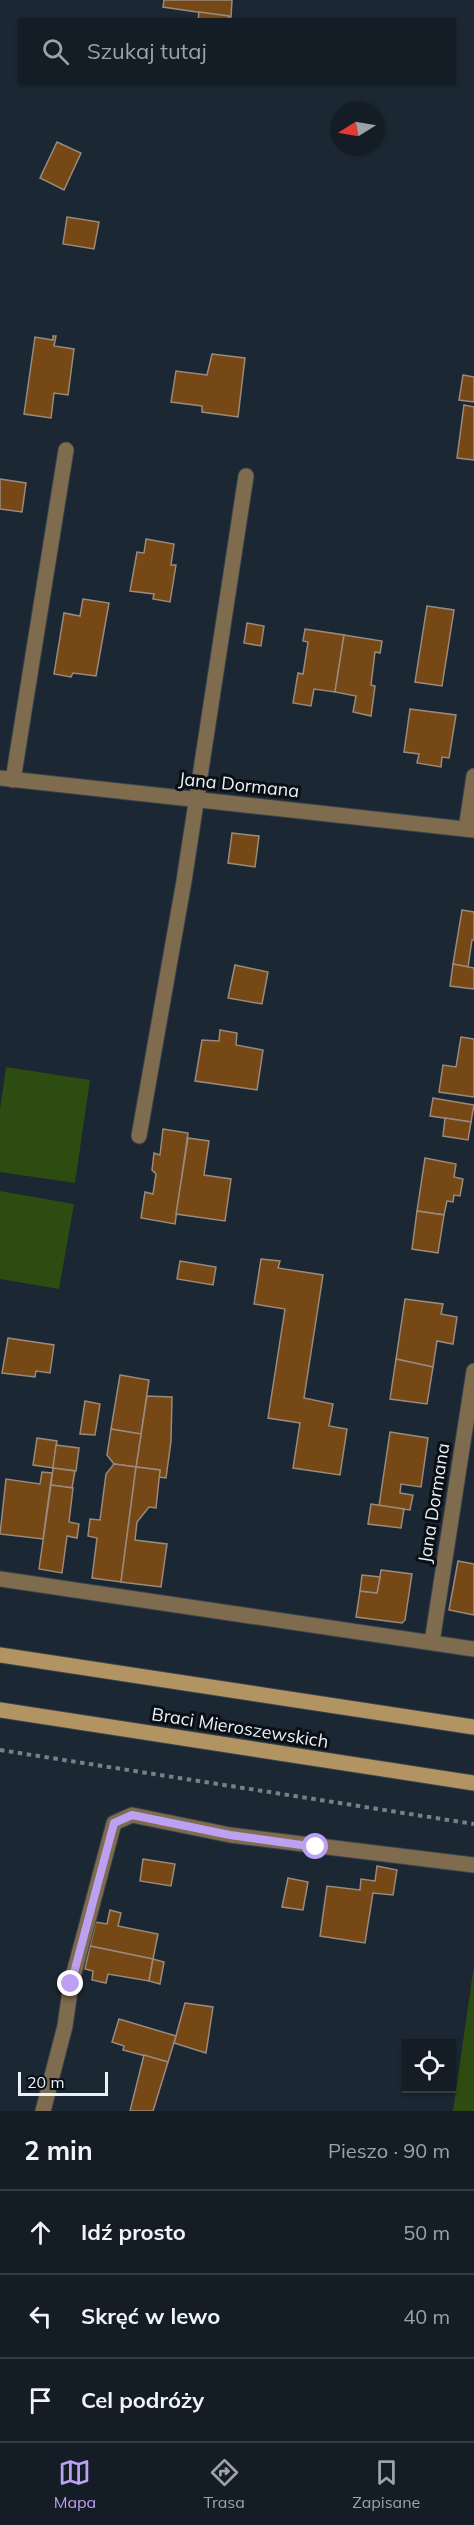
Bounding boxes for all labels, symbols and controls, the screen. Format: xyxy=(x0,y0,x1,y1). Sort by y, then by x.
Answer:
search box xyxy=(18,18,456,84)
icon: search xyxy=(39,35,72,68)
text: Szukaj tutaj xyxy=(87,37,207,65)
north arrow xyxy=(330,102,384,156)
street label: Jana Dormana xyxy=(178,767,300,802)
street label: Jana Dormana xyxy=(413,1441,454,1564)
street label: Braci Mieroszewskich xyxy=(150,1702,330,1753)
route start xyxy=(302,1833,328,1859)
route end xyxy=(57,1970,83,1996)
map controls xyxy=(402,2039,456,2093)
button: locate xyxy=(402,2039,456,2093)
scale bar xyxy=(18,2069,108,2096)
text: 20 m xyxy=(27,2072,64,2092)
text: 2 min xyxy=(24,2134,93,2167)
text: Pieszo · 90 m xyxy=(328,2138,450,2163)
icon: ahead xyxy=(24,2216,57,2249)
text: Idź prosto xyxy=(81,2218,186,2246)
text: 50 m xyxy=(403,2220,450,2245)
icon: left xyxy=(24,2300,57,2333)
text: Skręć w lewo xyxy=(81,2302,220,2330)
text: 40 m xyxy=(403,2304,450,2329)
icon: arrive xyxy=(24,2384,57,2417)
text: Cel podróży xyxy=(81,2386,204,2414)
tab: Mapa xyxy=(54,2456,96,2512)
tab: Trasa xyxy=(204,2456,245,2512)
tab: Zapisane xyxy=(352,2456,420,2512)

